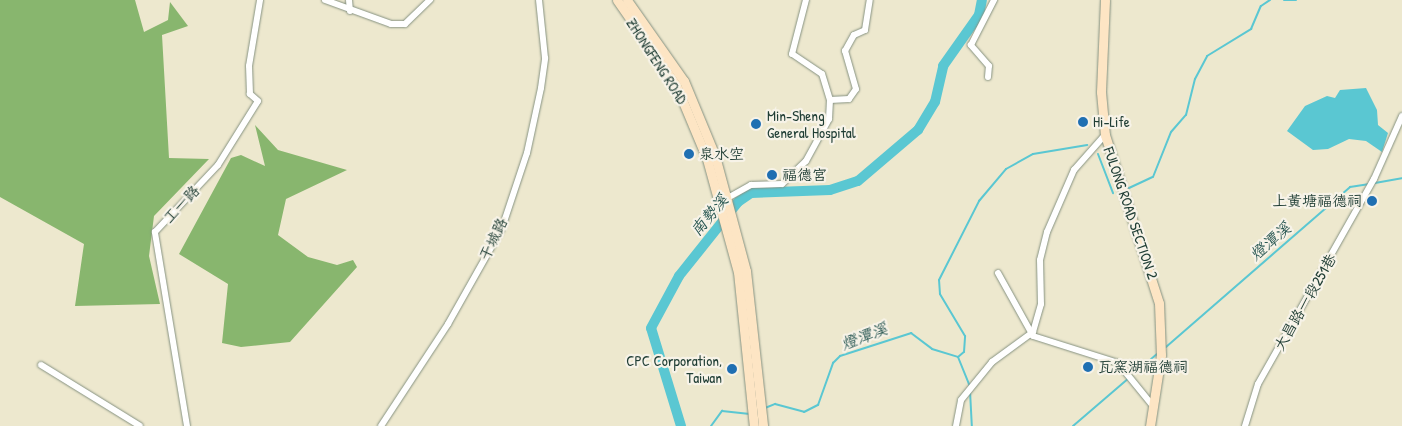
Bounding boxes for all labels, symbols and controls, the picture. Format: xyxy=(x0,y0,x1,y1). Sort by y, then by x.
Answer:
street label: ZHONGFENG ROAD xyxy=(623,15,691,107)
place label: Min-Sheng General Hospital xyxy=(767,106,856,141)
place label: Hi-Life xyxy=(1093,113,1130,131)
marker: Hi-Life xyxy=(1077,116,1089,128)
marker: Min-Sheng General Hospital xyxy=(749,117,763,131)
place label: 泉水空 xyxy=(699,145,744,163)
street label: FULONG ROAD SECTION 2 xyxy=(1100,145,1162,281)
marker: 泉水空 xyxy=(683,148,695,160)
place label: 福德宮 xyxy=(782,166,827,184)
marker: 福德宮 xyxy=(766,169,778,181)
street label: 工一路 xyxy=(159,181,203,227)
water label: 南勢溪 xyxy=(686,190,732,240)
place label: 上黃塘福德祠 xyxy=(1272,192,1362,210)
marker: 上黃塘福德祠 xyxy=(1366,195,1378,207)
street label: 干城路 xyxy=(475,215,511,263)
water label: 燈潭溪 xyxy=(1246,218,1294,264)
street label: 大昌路一段251巷 xyxy=(1270,250,1340,354)
water label: 燈潭溪 xyxy=(838,318,890,354)
place label: CPC Corporation, Taiwan xyxy=(626,351,722,386)
place label: 瓦窯湖福德祠 xyxy=(1098,358,1188,376)
marker: 瓦窯湖福德祠 xyxy=(1082,361,1094,373)
marker: CPC Corporation, Taiwan xyxy=(726,363,738,375)

